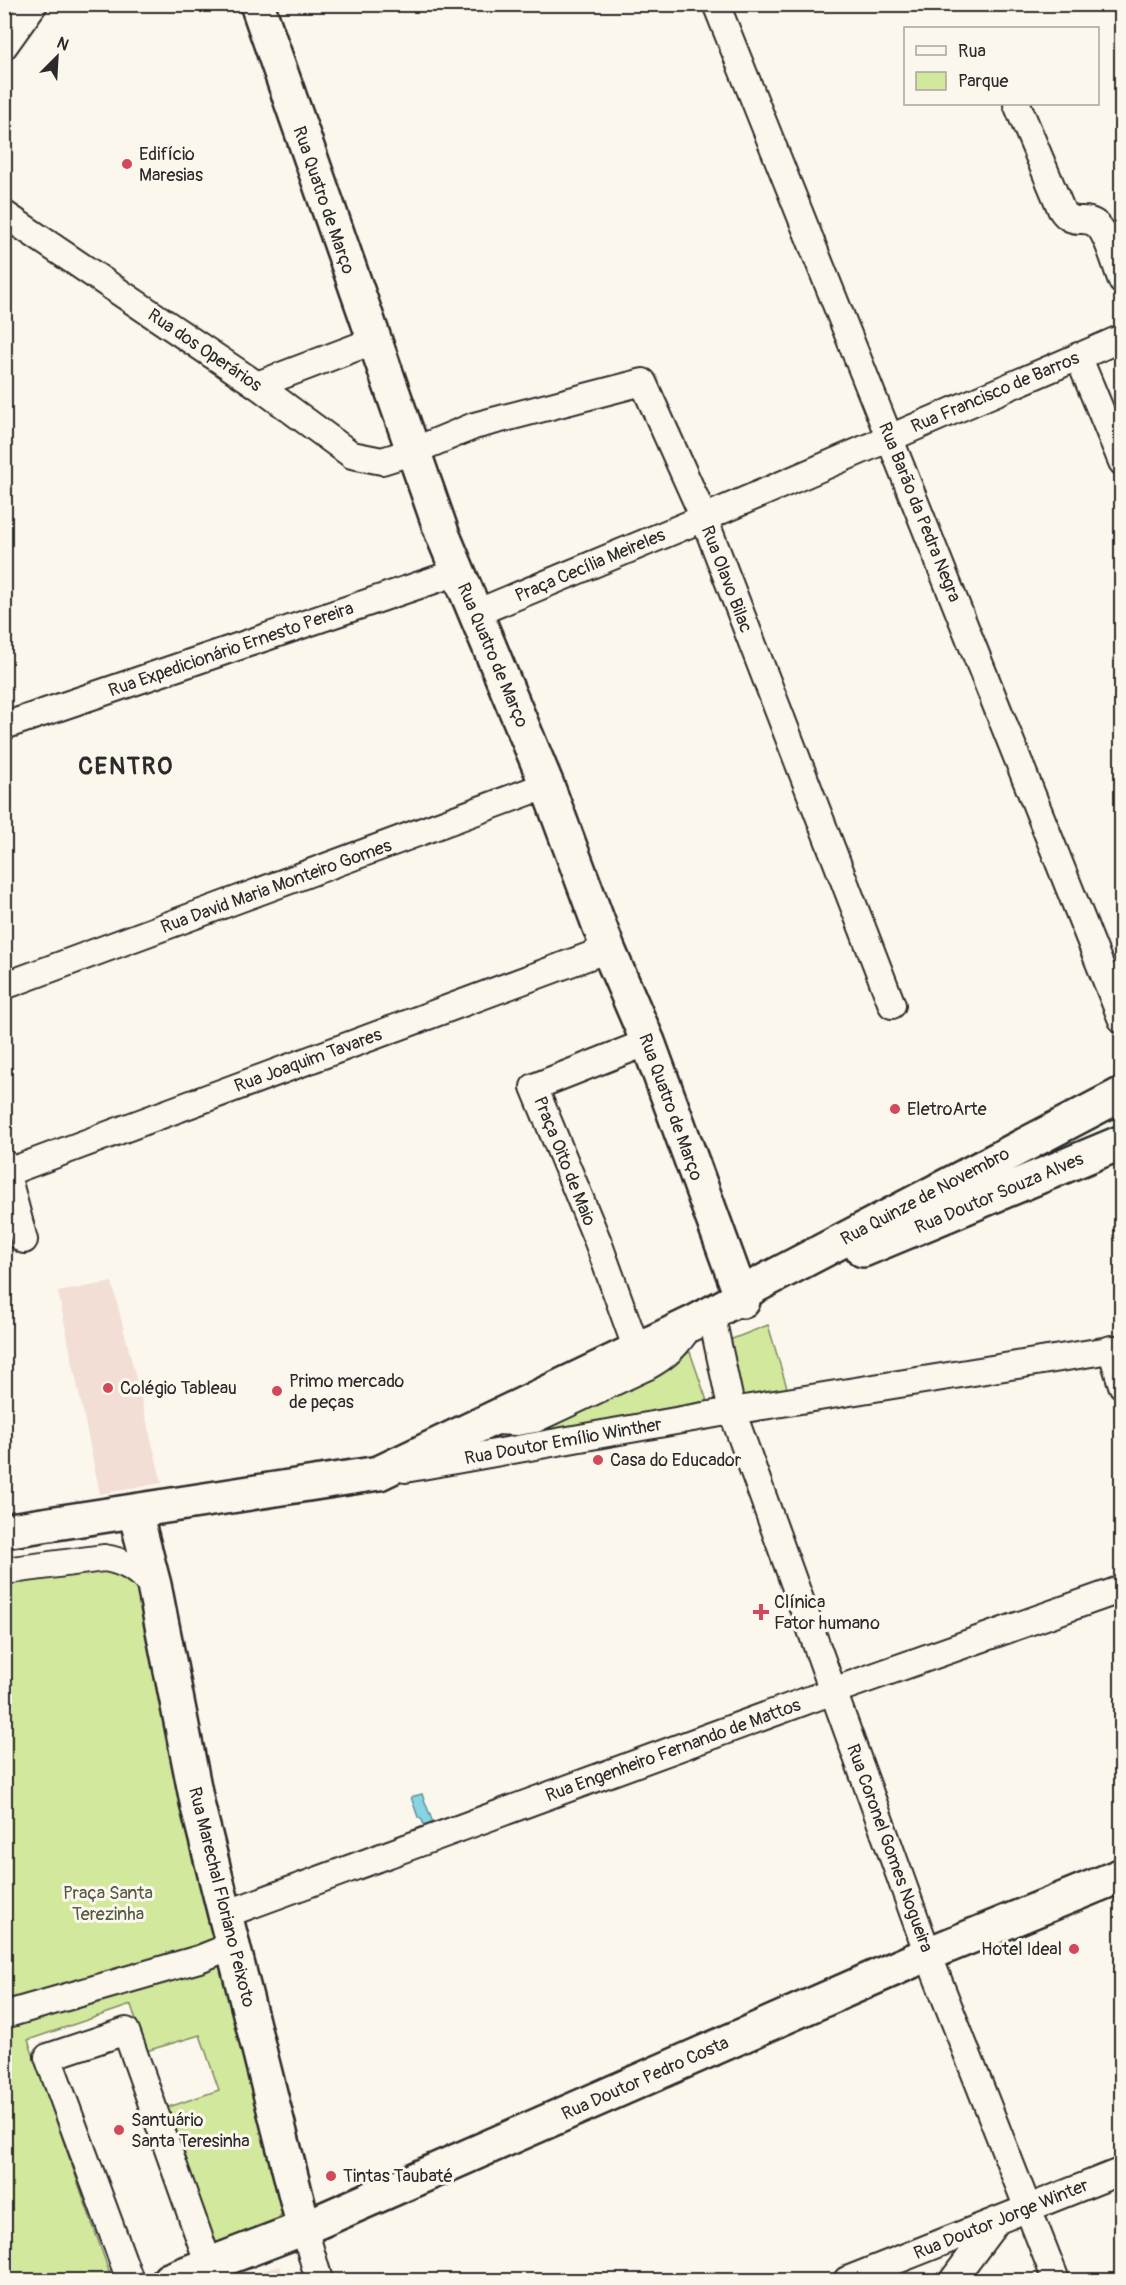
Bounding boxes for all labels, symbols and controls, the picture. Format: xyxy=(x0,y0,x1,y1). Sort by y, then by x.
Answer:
north arrow xyxy=(27,27,87,87)
legend xyxy=(904,27,1099,105)
text: N xyxy=(54,33,72,56)
text: Rua xyxy=(958,40,986,63)
text: Parque xyxy=(958,70,1008,93)
street label: Rua Quatro de Março xyxy=(287,123,360,278)
place label: Edifício Maresias xyxy=(139,143,203,187)
marker: Edifício Maresias xyxy=(120,157,134,171)
street label: Rua dos Operários xyxy=(143,304,266,397)
street label: Rua Francisco de Barros xyxy=(908,347,1083,438)
street label: Rua Barão da Pedra Negra xyxy=(873,419,966,605)
street label: Rua Olavo Bilac xyxy=(696,522,757,636)
street label: Praça Cecília Meireles xyxy=(512,523,669,608)
street label: Rua Quatro de Março xyxy=(452,579,534,731)
street label: Rua Expedicionário Ernesto Pereira xyxy=(106,597,357,702)
district label: CENTRO xyxy=(78,752,174,781)
street label: Rua David Maria Monteiro Gomes xyxy=(158,834,395,939)
street label: Rua Joaquim Tavares xyxy=(231,1023,385,1098)
street label: Rua Quatro de Março xyxy=(633,1030,708,1184)
street label: Praça Oito de Maio xyxy=(528,1093,601,1230)
place label: EletroArte xyxy=(907,1098,987,1121)
marker: EletroArte xyxy=(888,1102,902,1116)
street label: Rua Quinze de Novembro xyxy=(837,1142,1014,1251)
street label: Rua Doutor Souza Alves xyxy=(911,1148,1087,1239)
place label: Primo mercado de peças xyxy=(289,1370,405,1414)
place label: Colégio Tableau xyxy=(120,1377,237,1400)
marker: Colégio Tableau xyxy=(101,1381,115,1395)
marker: Primo mercado de peças xyxy=(270,1384,284,1398)
street label: Rua Doutor Emílio Winther xyxy=(463,1413,664,1470)
place label: Casa do Educador xyxy=(610,1449,742,1472)
marker: Casa do Educador xyxy=(591,1453,605,1467)
place label: Clínica Fator humano xyxy=(774,1591,880,1635)
marker: Clínica Fator humano xyxy=(752,1603,770,1621)
street label: Rua Engenheiro Fernando de Mattos xyxy=(542,1694,804,1807)
street label: Rua Coronel Gomes Nogueira xyxy=(841,1741,938,1955)
street label: Rua Marechal Floriano Peixoto xyxy=(183,1785,260,2010)
park label: Praça Santa Terezinha xyxy=(63,1882,153,1926)
place label: Hotel Ideal xyxy=(981,1938,1062,1961)
marker: Hotel Ideal xyxy=(1067,1942,1081,1956)
street label: Rua Doutor Pedro Costa xyxy=(558,2031,732,2126)
place label: Santuário Santa Teresinha xyxy=(131,2109,250,2153)
marker: Santuário Santa Teresinha xyxy=(112,2123,126,2137)
place label: Tintas Taubaté xyxy=(343,2165,453,2188)
marker: Tintas Taubaté xyxy=(324,2169,338,2183)
street label: Rua Doutor Jorge Winter xyxy=(910,2174,1092,2265)

